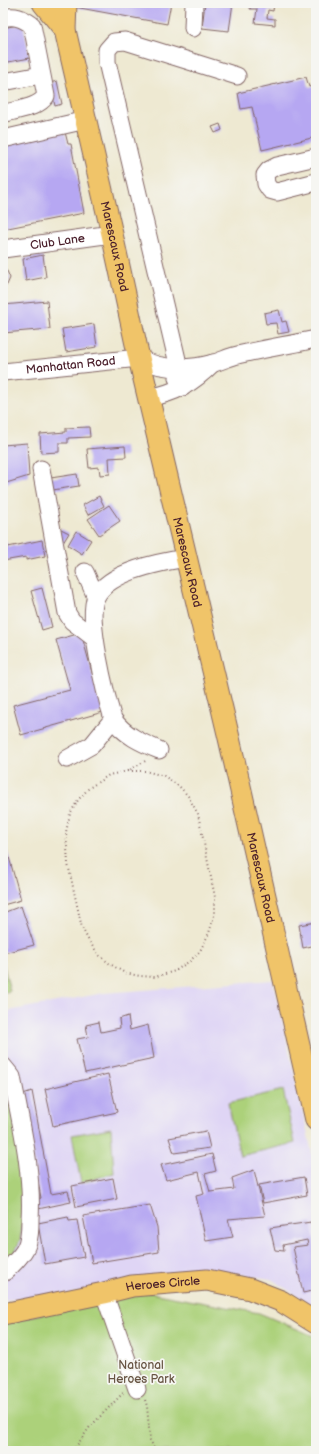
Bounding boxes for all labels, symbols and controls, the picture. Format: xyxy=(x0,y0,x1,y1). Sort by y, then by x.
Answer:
street label: Marescaux Road xyxy=(97,200,132,293)
street label: Club Lane xyxy=(29,230,86,253)
street label: Manhattan Road xyxy=(25,353,116,377)
street label: Marescaux Road xyxy=(169,516,205,609)
street label: Marescaux Road xyxy=(243,831,278,924)
street label: Heroes Circle xyxy=(124,1273,201,1295)
park label: National Heroes Park xyxy=(107,1358,175,1387)

